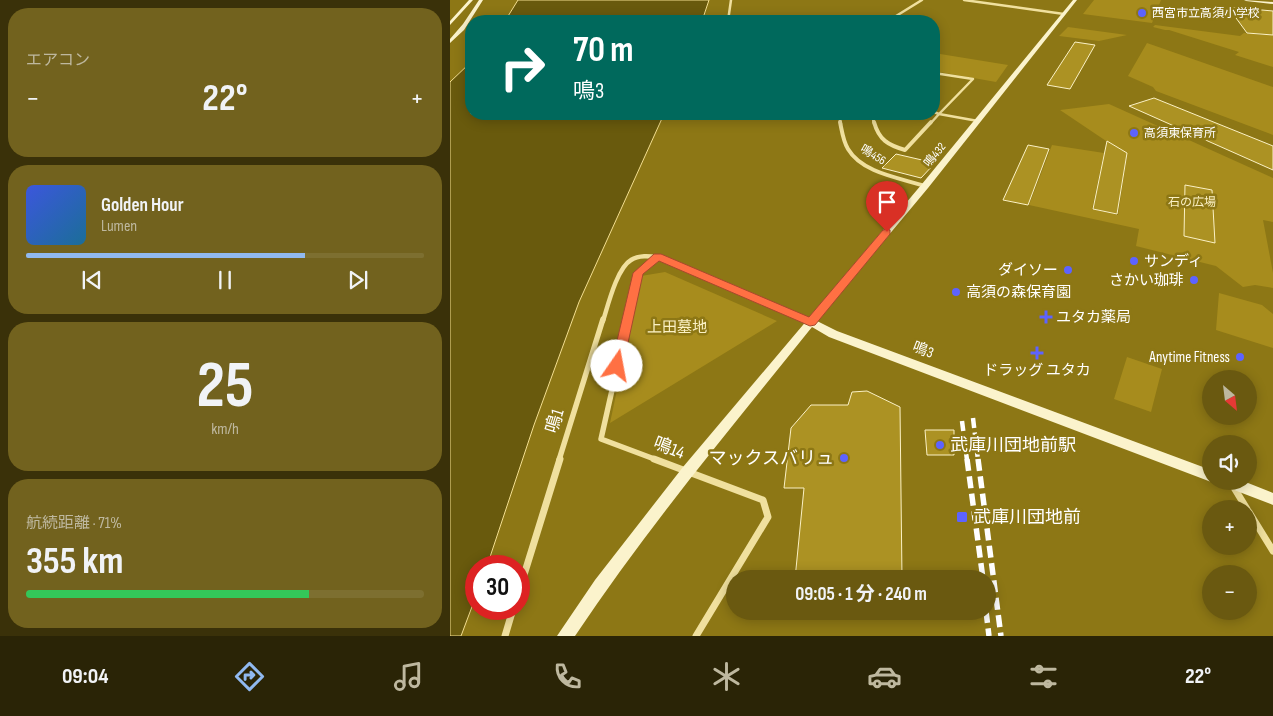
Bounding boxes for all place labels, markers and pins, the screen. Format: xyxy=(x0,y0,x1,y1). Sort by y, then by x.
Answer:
place label: 西宮市立高須小学校 xyxy=(1152,6,1260,21)
marker: 西宮市立高須小学校 xyxy=(1136,7,1148,19)
place label: 高須東保育所 xyxy=(1144,126,1216,141)
marker: 高須東保育所 xyxy=(1128,127,1140,139)
pin xyxy=(866,181,908,232)
place label: サンディ xyxy=(1144,252,1203,271)
marker: サンディ xyxy=(1128,255,1140,267)
place label: ダイソー xyxy=(998,261,1058,280)
marker: ダイソー xyxy=(1062,264,1074,276)
place label: さかい珈琲 xyxy=(1109,271,1184,290)
marker: さかい珈琲 xyxy=(1188,274,1200,286)
place label: 高須の森保育園 xyxy=(966,283,1071,302)
marker: 高須の森保育園 xyxy=(950,286,962,298)
place label: ユタカ薬局 xyxy=(1056,308,1131,327)
marker: ユタカ薬局 xyxy=(1040,311,1052,323)
marker: ドラッグ ユタカ xyxy=(1031,347,1043,359)
place label: Anytime Fitness xyxy=(1148,348,1230,367)
marker: Anytime Fitness xyxy=(1234,351,1246,363)
place label: ドラッグ ユタカ xyxy=(983,361,1091,380)
place label: 武庫川団地前駅 xyxy=(950,435,1076,456)
marker: 武庫川団地前駅 xyxy=(934,439,946,451)
place label: マックスバリュ xyxy=(709,448,834,469)
marker: マックスバリュ xyxy=(838,452,850,464)
place label: 武庫川団地前 xyxy=(973,507,1081,528)
marker: 武庫川団地前 xyxy=(955,510,969,524)

